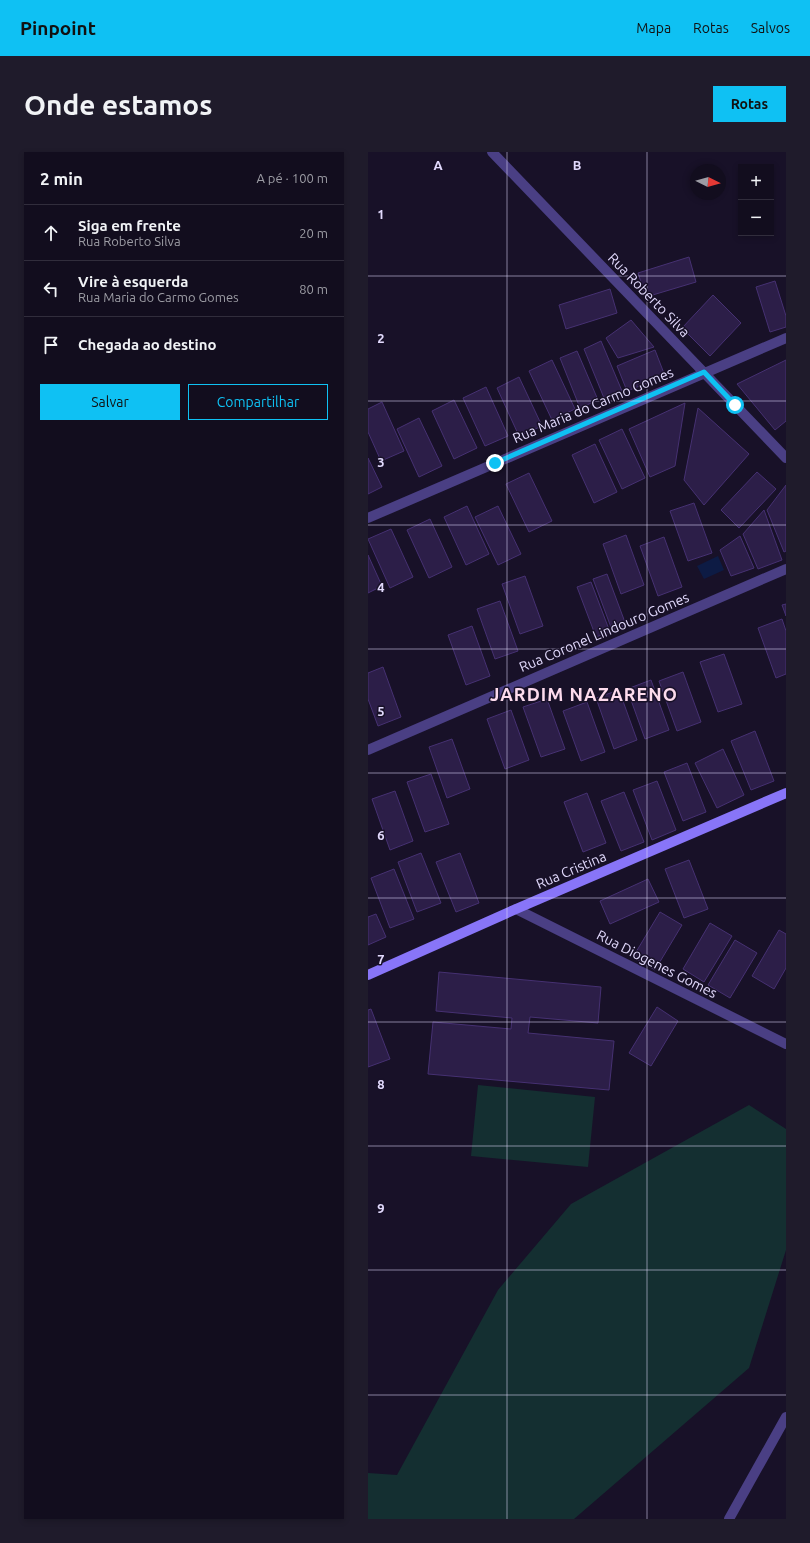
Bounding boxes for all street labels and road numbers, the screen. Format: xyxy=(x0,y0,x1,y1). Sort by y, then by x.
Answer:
street label: Rua Roberto Silva xyxy=(605,250,693,340)
street label: Rua Maria do Carmo Gomes xyxy=(510,364,676,446)
street label: Rua Coronel Lindouro Gomes xyxy=(517,589,691,675)
street label: Rua Cristina xyxy=(534,848,608,892)
street label: Rua Diogenes Gomes xyxy=(594,927,720,1001)

